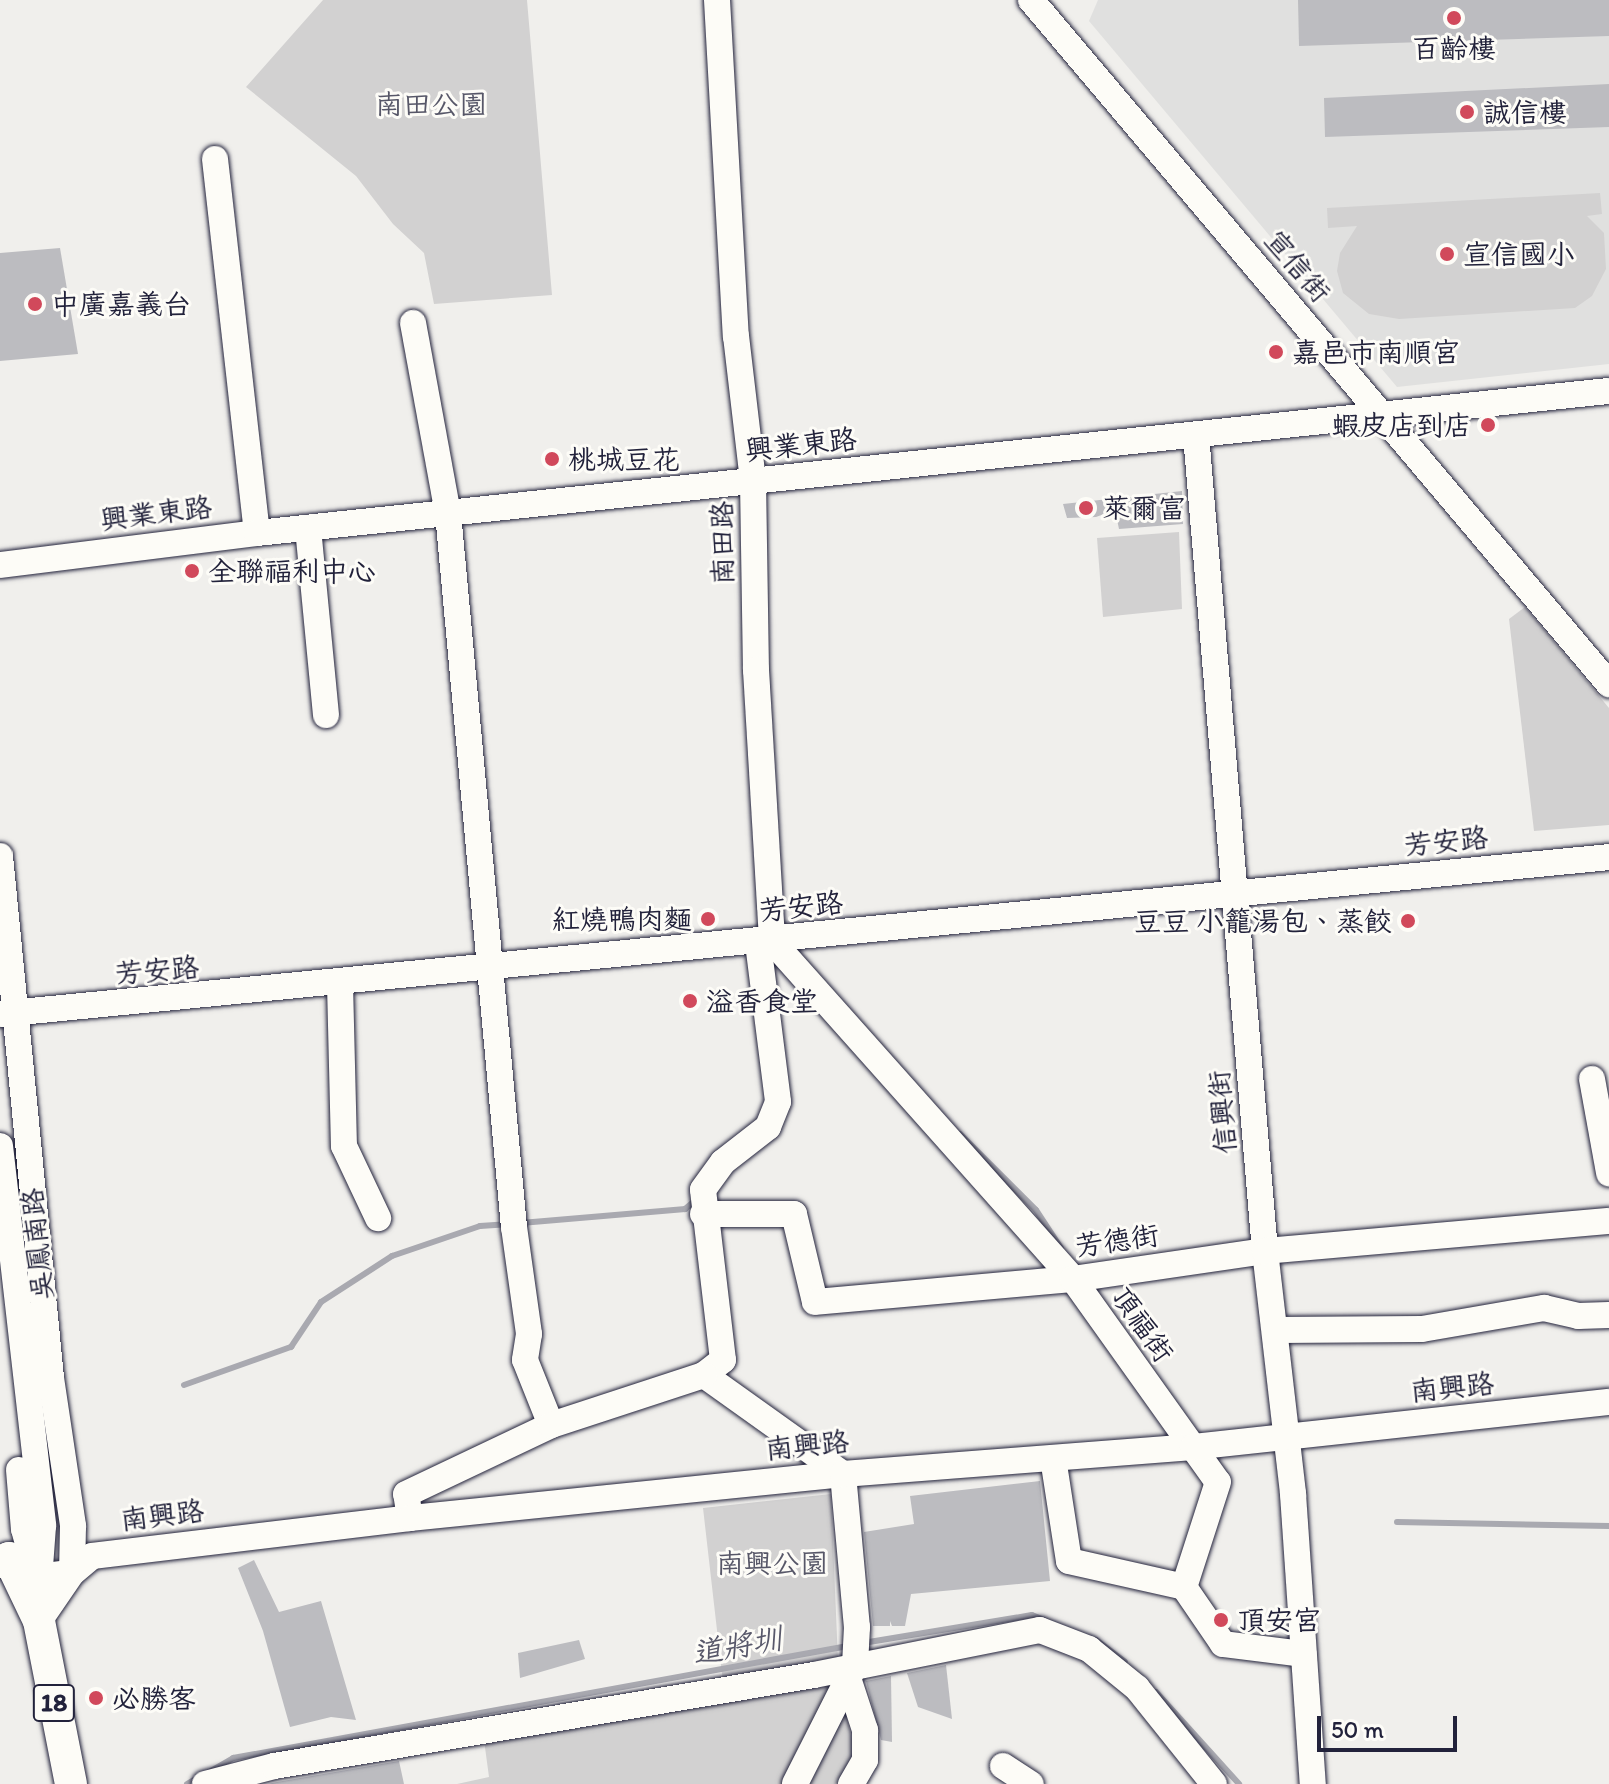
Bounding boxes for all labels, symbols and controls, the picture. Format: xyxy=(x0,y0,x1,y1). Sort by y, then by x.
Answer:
marker: 百齡樓 xyxy=(1445,9,1463,27)
place label: 百齡樓 xyxy=(1412,31,1496,65)
park label: 南田公園 xyxy=(375,87,487,121)
place label: 誠信樓 xyxy=(1483,95,1567,129)
marker: 誠信樓 xyxy=(1458,103,1476,121)
street label: 宣信街 xyxy=(1258,223,1338,309)
place label: 宣信國小 xyxy=(1463,237,1575,271)
marker: 宣信國小 xyxy=(1438,245,1456,263)
place label: 中廣嘉義台 xyxy=(51,287,191,321)
marker: 中廣嘉義台 xyxy=(26,295,44,313)
place label: 嘉邑市南順宮 xyxy=(1292,335,1460,369)
marker: 嘉邑市南順宮 xyxy=(1267,343,1285,361)
place label: 蝦皮店到店 xyxy=(1332,408,1472,442)
marker: 蝦皮店到店 xyxy=(1479,416,1497,434)
street label: 興業東路 xyxy=(744,421,858,467)
place label: 桃城豆花 xyxy=(568,442,680,476)
marker: 桃城豆花 xyxy=(543,450,561,468)
street label: 興業東路 xyxy=(98,490,214,536)
place label: 萊爾富 xyxy=(1102,491,1186,525)
marker: 萊爾富 xyxy=(1077,499,1095,517)
street label: 南田路 xyxy=(704,501,740,585)
place label: 全聯福利中心 xyxy=(208,554,376,588)
marker: 全聯福利中心 xyxy=(183,562,201,580)
street label: 芳安路 xyxy=(1402,820,1490,862)
street label: 芳安路 xyxy=(757,885,845,927)
place label: 紅燒鴨肉麵 xyxy=(552,902,692,936)
place label: 豆豆 小籠湯包、蒸餃 xyxy=(1134,904,1392,938)
marker: 紅燒鴨肉麵 xyxy=(699,910,717,928)
marker: 豆豆 小籠湯包、蒸餃 xyxy=(1399,912,1417,930)
street label: 芳安路 xyxy=(114,950,200,990)
place label: 溢香食堂 xyxy=(706,984,818,1018)
marker: 溢香食堂 xyxy=(681,992,699,1010)
street label: 信興街 xyxy=(1202,1069,1242,1155)
street label: 吳鳳南路 xyxy=(14,1187,60,1301)
street label: 芳德街 xyxy=(1073,1218,1161,1262)
street label: 頂福街 xyxy=(1105,1280,1181,1368)
street label: 南興路 xyxy=(1408,1366,1496,1408)
street label: 南興路 xyxy=(763,1424,851,1466)
street label: 南興路 xyxy=(118,1493,206,1537)
park label: 南興公園 xyxy=(716,1546,828,1580)
place label: 頂安宮 xyxy=(1237,1603,1321,1637)
marker: 頂安宮 xyxy=(1212,1611,1230,1629)
water label: 道將圳 xyxy=(690,1620,784,1672)
road number: 18 xyxy=(32,1681,76,1725)
place label: 必勝客 xyxy=(112,1681,196,1715)
marker: 必勝客 xyxy=(87,1689,105,1707)
scale bar xyxy=(1321,1700,1461,1750)
text: 50 m xyxy=(1331,1715,1384,1744)

